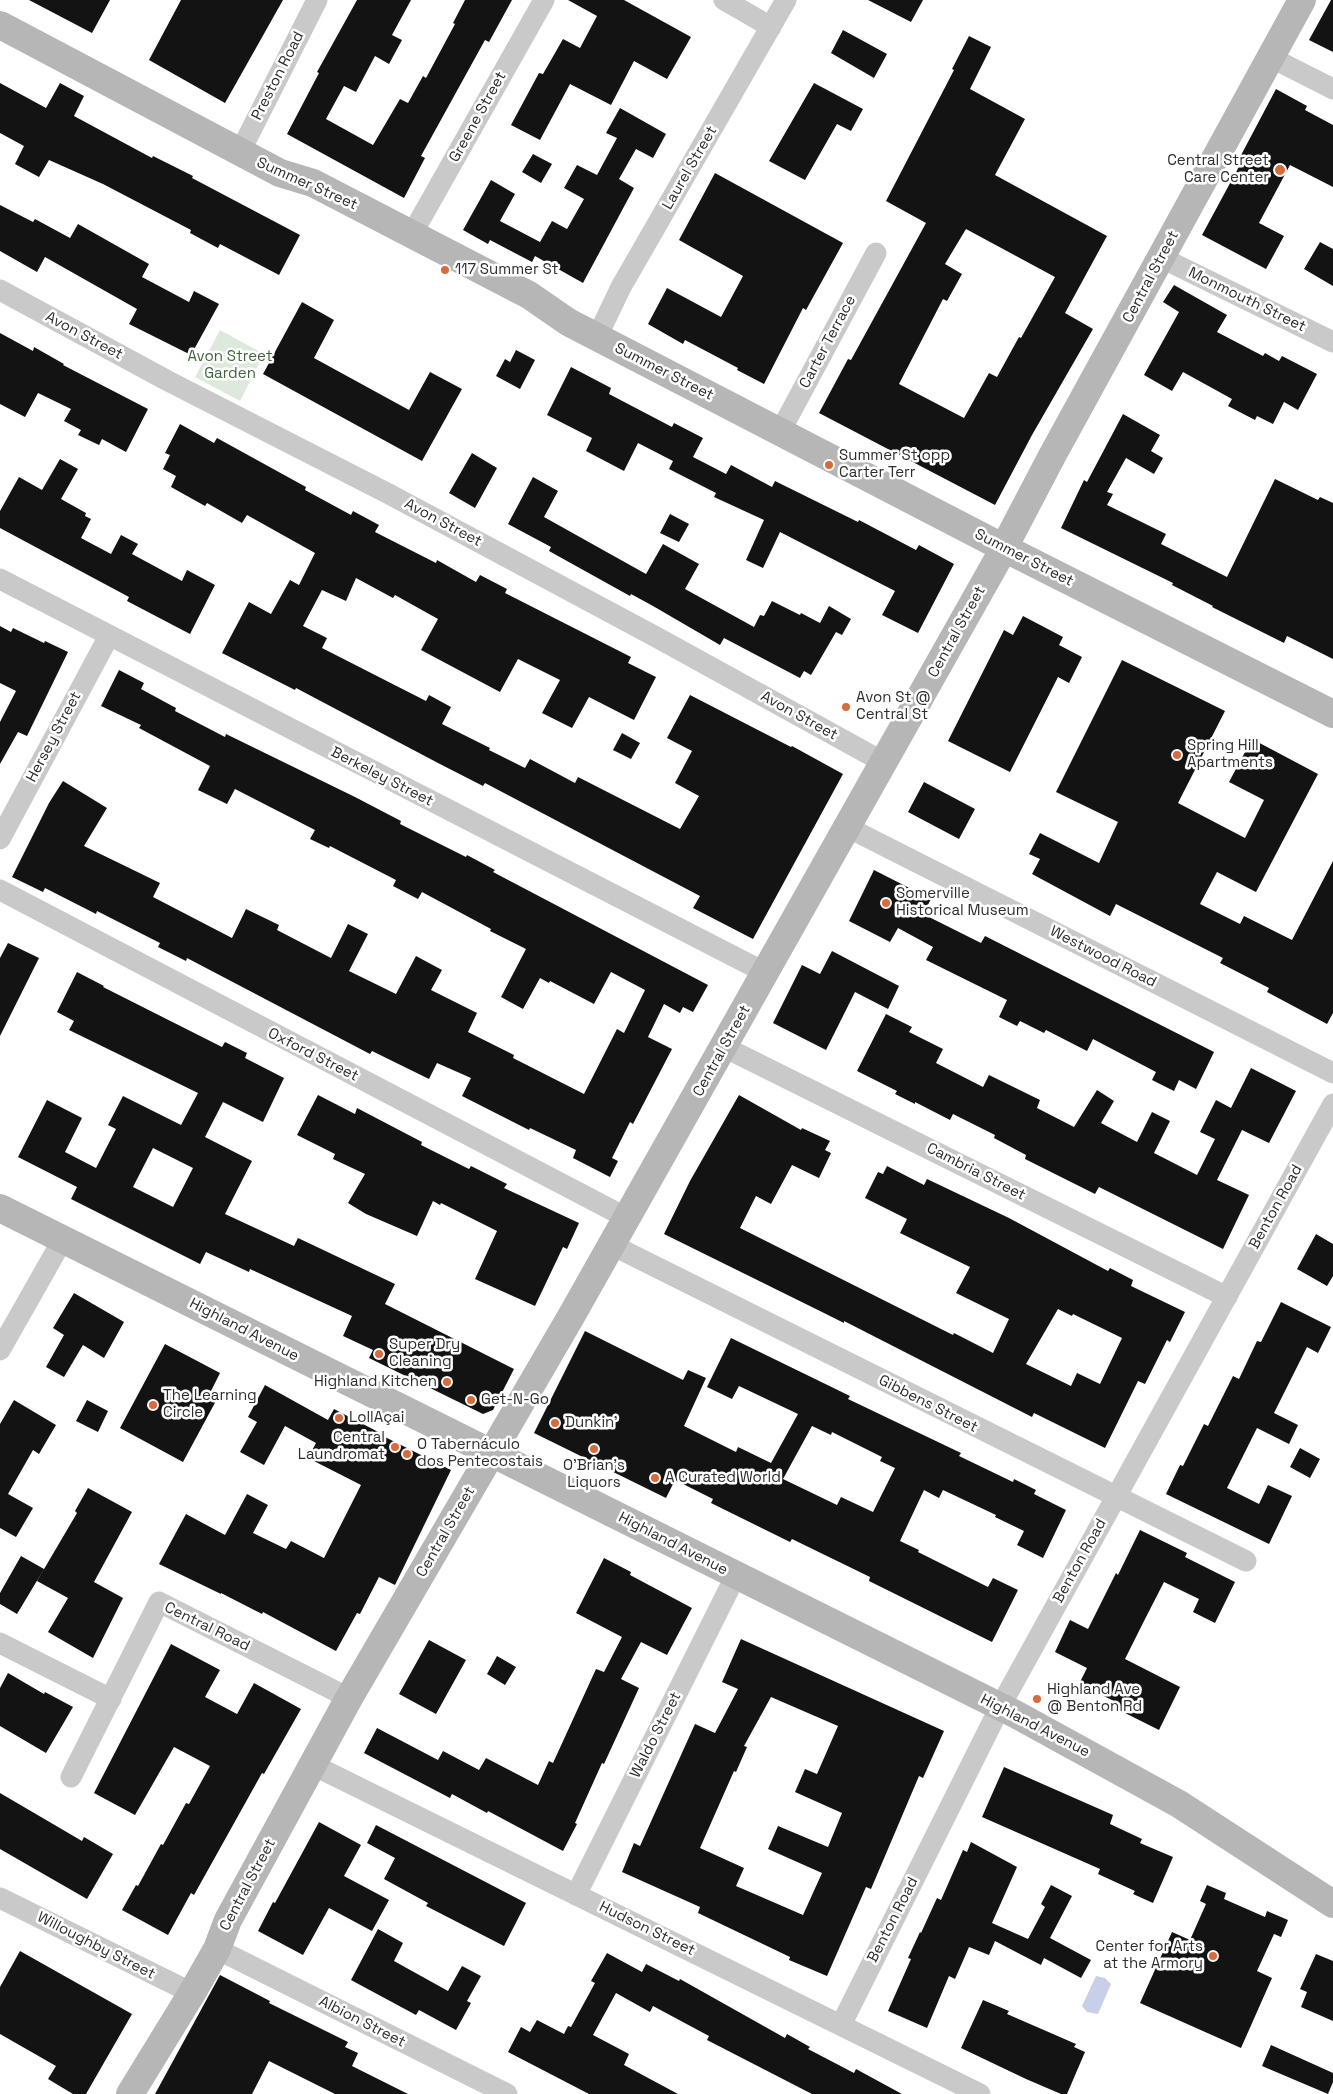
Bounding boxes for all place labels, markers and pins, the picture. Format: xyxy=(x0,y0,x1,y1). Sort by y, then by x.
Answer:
place label: Central Street Care Center xyxy=(1167,152,1269,187)
marker: Central Street Care Center xyxy=(1273,163,1287,177)
place label: 117 Summer St xyxy=(455,261,559,279)
marker: 117 Summer St xyxy=(439,264,451,276)
place label: Summer St opp Carter Terr xyxy=(839,447,950,482)
marker: Summer St opp Carter Terr xyxy=(823,459,835,471)
place label: Avon St @ Central St xyxy=(856,689,931,724)
marker: Avon St @ Central St xyxy=(840,701,852,713)
place label: Spring Hill Apartments xyxy=(1187,737,1273,772)
marker: Spring Hill Apartments xyxy=(1171,749,1183,761)
place label: Somerville Historical Museum xyxy=(896,885,1029,920)
marker: Somerville Historical Museum xyxy=(880,897,892,909)
place label: Super Dry Cleaning xyxy=(389,1336,460,1371)
marker: Super Dry Cleaning xyxy=(373,1348,385,1360)
place label: Highland Kitchen xyxy=(314,1373,437,1391)
marker: Highland Kitchen xyxy=(441,1376,453,1388)
place label: The Learning Circle xyxy=(163,1387,257,1422)
place label: Get-N-Go xyxy=(481,1391,549,1409)
marker: Get-N-Go xyxy=(465,1394,477,1406)
marker: The Learning Circle xyxy=(147,1399,159,1411)
place label: LollAçai xyxy=(349,1409,404,1427)
marker: LollAçai xyxy=(333,1412,345,1424)
place label: Dunkin' xyxy=(565,1414,618,1432)
marker: Dunkin' xyxy=(549,1417,561,1429)
place label: Central Laundromat xyxy=(298,1429,385,1464)
place label: O Tabernáculo dos Pentecostais xyxy=(417,1436,543,1471)
marker: Central Laundromat xyxy=(389,1441,401,1453)
marker: O'Brian's Liquors xyxy=(588,1443,600,1455)
marker: O Tabernáculo dos Pentecostais xyxy=(401,1448,413,1460)
place label: O'Brian's Liquors xyxy=(563,1457,625,1492)
place label: A Curated World xyxy=(665,1469,781,1487)
marker: A Curated World xyxy=(649,1472,661,1484)
place label: Highland Ave @ Benton Rd xyxy=(1047,1681,1142,1716)
marker: Highland Ave @ Benton Rd xyxy=(1031,1693,1043,1705)
place label: Center for Arts at the Armory xyxy=(1096,1938,1203,1973)
marker: Center for Arts at the Armory xyxy=(1207,1950,1219,1962)

